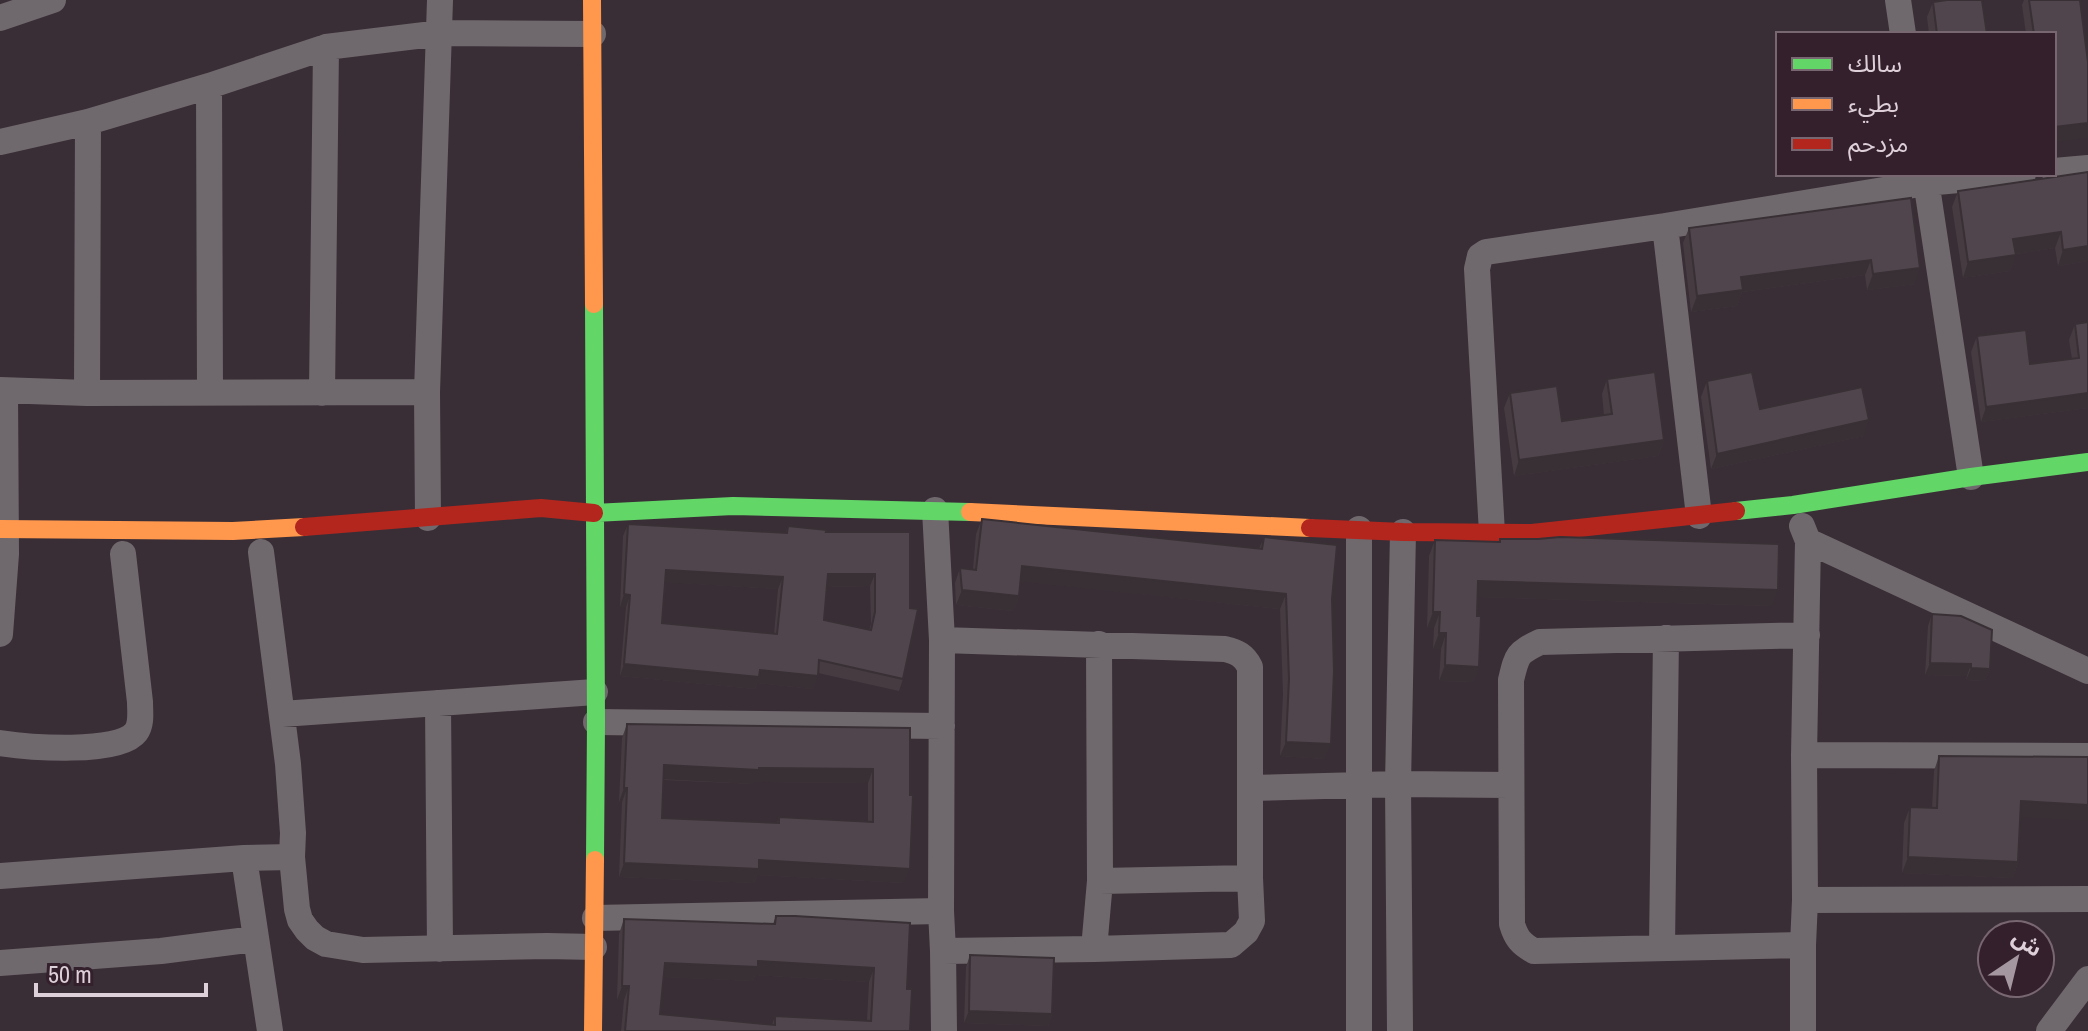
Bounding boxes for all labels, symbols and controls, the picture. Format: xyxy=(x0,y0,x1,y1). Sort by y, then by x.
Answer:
legend xyxy=(1776,32,2056,176)
text: سالك xyxy=(1848,47,1902,79)
text: بطيء xyxy=(1848,87,1899,123)
text: مزدحم xyxy=(1848,127,1908,161)
north arrow xyxy=(1976,919,2056,999)
text: ش xyxy=(2007,922,2048,964)
scale bar xyxy=(36,947,206,997)
text: 50 m xyxy=(48,958,92,990)

